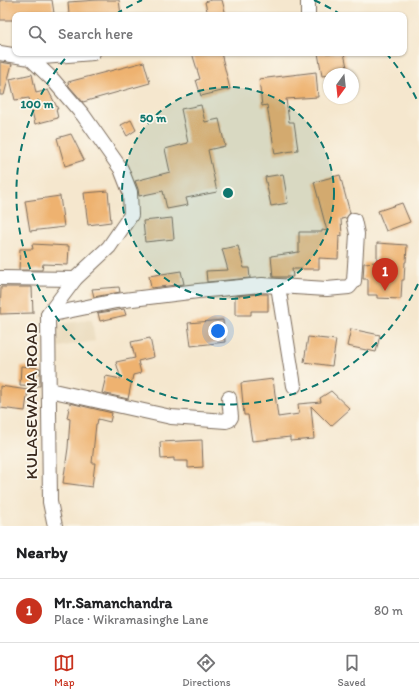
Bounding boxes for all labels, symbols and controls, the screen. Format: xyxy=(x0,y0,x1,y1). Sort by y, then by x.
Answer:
search box xyxy=(12,12,407,56)
icon: search xyxy=(26,23,48,45)
text: Search here xyxy=(58,25,133,43)
north arrow xyxy=(323,68,359,104)
text: 100 m xyxy=(20,97,54,111)
text: 50 m xyxy=(140,111,167,125)
centre of rings xyxy=(221,186,235,200)
pin: 1 xyxy=(372,258,398,291)
your location xyxy=(208,321,228,341)
street label: KULASEWANA ROAD xyxy=(21,323,41,479)
text: Nearby xyxy=(16,542,68,562)
text: Mr.Samanchandra xyxy=(54,594,172,612)
text: 1 xyxy=(26,603,32,618)
text: 80 m xyxy=(374,603,403,618)
text: Place · Wikramasinghe Lane xyxy=(54,612,208,627)
tab: Map xyxy=(53,652,75,689)
tab: Directions xyxy=(182,652,231,689)
tab: Saved xyxy=(337,652,366,689)

